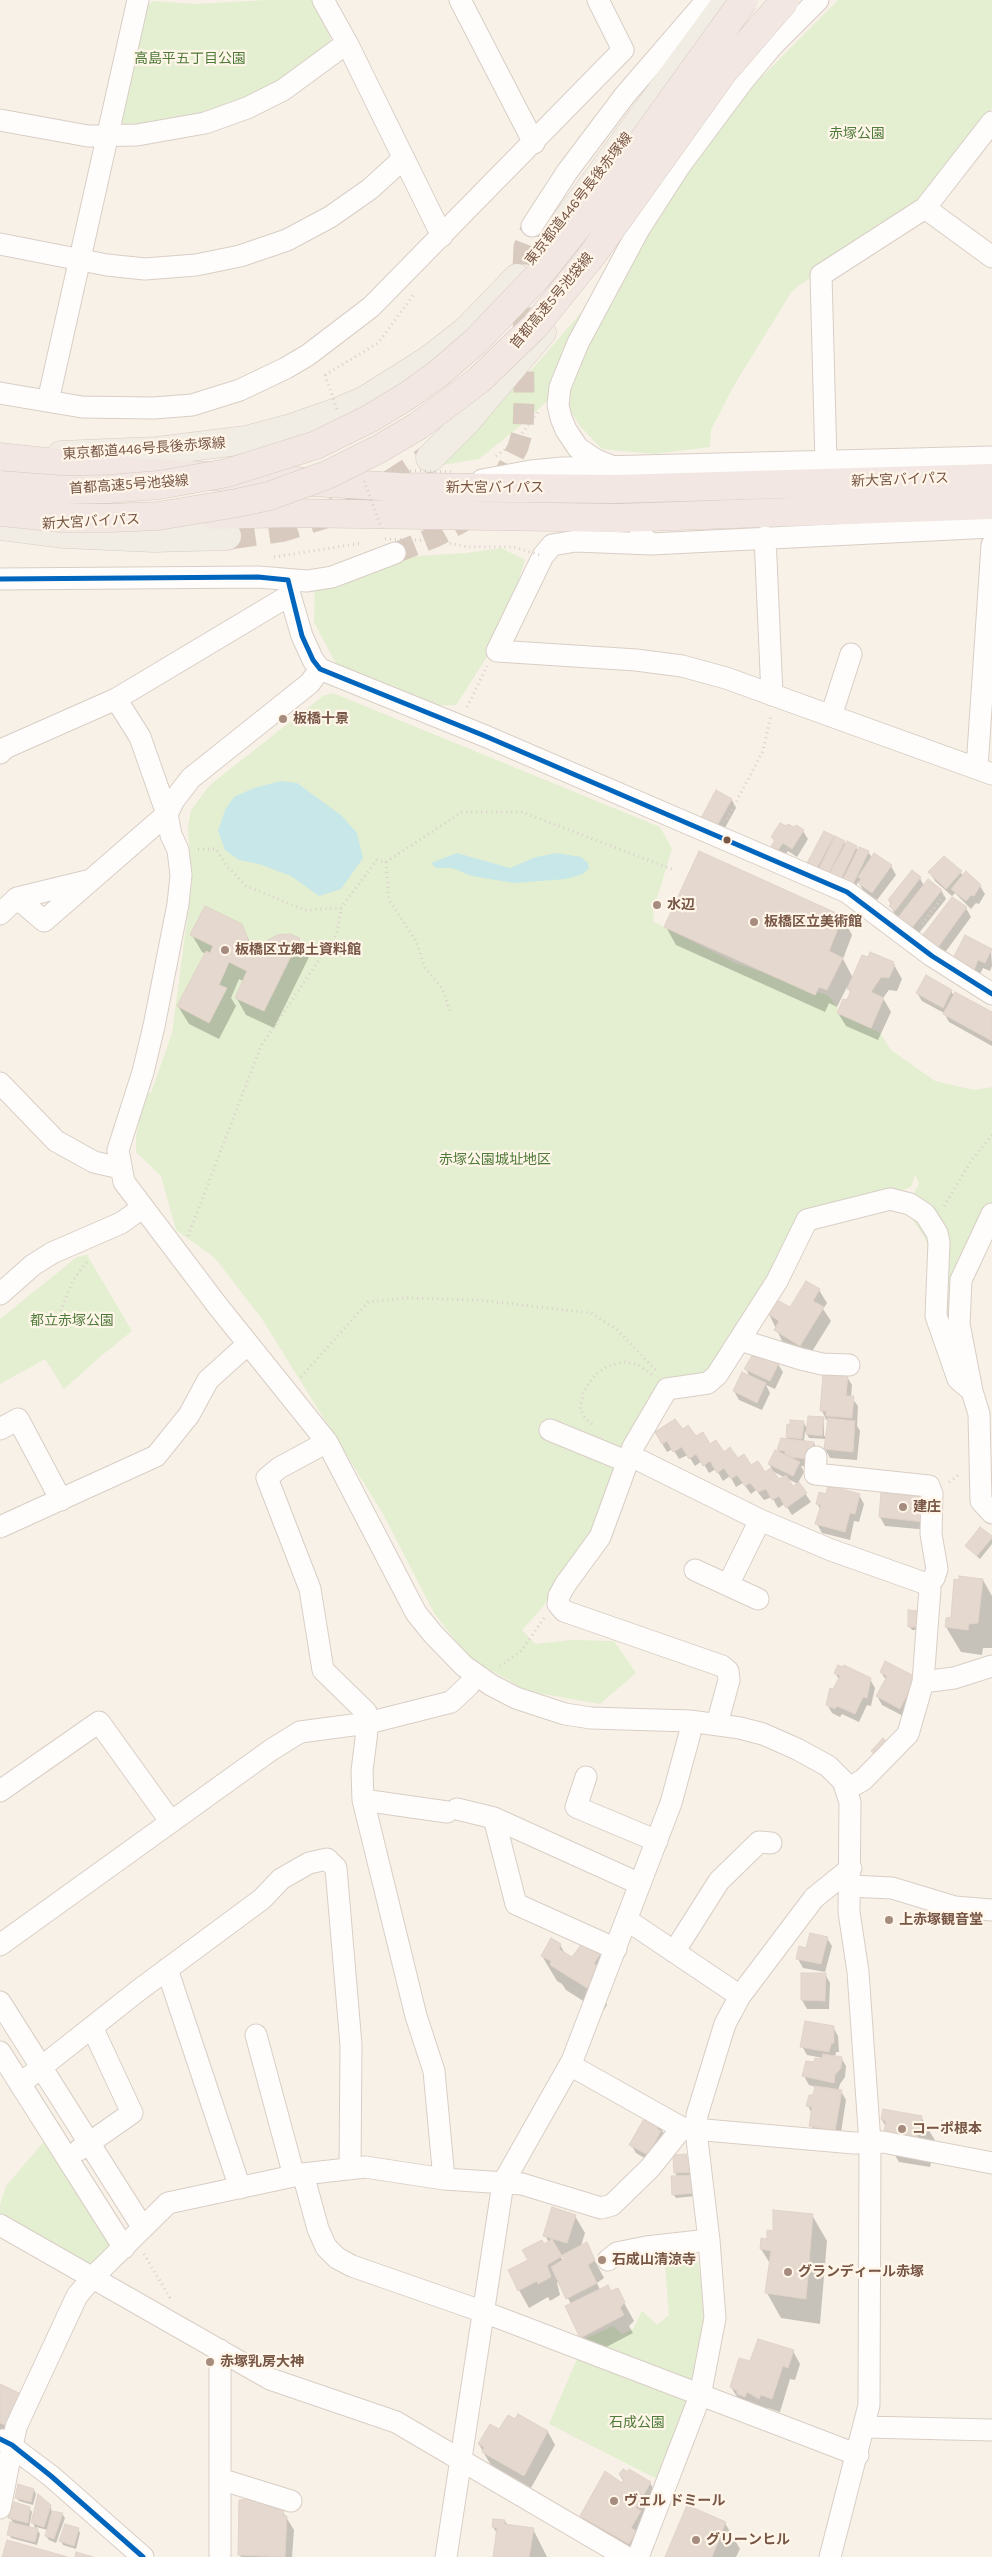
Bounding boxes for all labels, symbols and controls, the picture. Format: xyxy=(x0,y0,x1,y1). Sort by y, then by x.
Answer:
park label: 高島平五丁目公園 xyxy=(134,51,246,67)
park label: 赤塚公園 xyxy=(829,126,885,142)
street label: 東京都道446号長後赤塚線 xyxy=(522,129,636,269)
street label: 首都高速5号池袋線 xyxy=(507,250,597,352)
street label: 東京都道446号長後赤塚線 xyxy=(62,435,226,463)
street label: 新大宮バイパス xyxy=(851,470,949,490)
street label: 首都高速5号池袋線 xyxy=(69,472,189,498)
street label: 新大宮バイパス xyxy=(446,480,544,496)
street label: 新大宮バイパス xyxy=(42,511,140,533)
place label: 板橋十景 xyxy=(293,711,349,727)
marker: 板橋十景 xyxy=(277,713,289,725)
unlabelled marker xyxy=(722,835,732,845)
place label: 水辺 xyxy=(667,897,695,913)
marker: 水辺 xyxy=(651,899,663,911)
place label: 板橋区立美術館 xyxy=(764,914,862,930)
marker: 板橋区立美術館 xyxy=(748,916,760,928)
place label: 板橋区立郷土資料館 xyxy=(235,942,361,958)
marker: 板橋区立郷土資料館 xyxy=(219,944,231,956)
park label: 赤塚公園城址地区 xyxy=(439,1152,551,1168)
park label: 都立赤塚公園 xyxy=(30,1313,114,1329)
place label: 建庄 xyxy=(913,1499,941,1515)
marker: 建庄 xyxy=(897,1501,909,1513)
place label: 上赤塚観音堂 xyxy=(899,1912,983,1928)
marker: 上赤塚観音堂 xyxy=(883,1914,895,1926)
place label: コーポ根本 xyxy=(912,2121,982,2137)
marker: コーポ根本 xyxy=(896,2123,908,2135)
place label: 石成山清涼寺 xyxy=(612,2252,696,2268)
marker: 石成山清涼寺 xyxy=(596,2254,608,2266)
place label: グランディール赤塚 xyxy=(798,2264,924,2280)
marker: グランディール赤塚 xyxy=(782,2266,794,2278)
place label: 赤塚乳房大神 xyxy=(220,2354,304,2370)
marker: 赤塚乳房大神 xyxy=(204,2356,216,2368)
park label: 石成公園 xyxy=(609,2415,665,2431)
place label: ヴェル ドミール xyxy=(624,2493,726,2509)
marker: ヴェル ドミール xyxy=(608,2495,620,2507)
place label: グリーンヒル xyxy=(706,2532,790,2548)
marker: グリーンヒル xyxy=(690,2534,702,2546)

